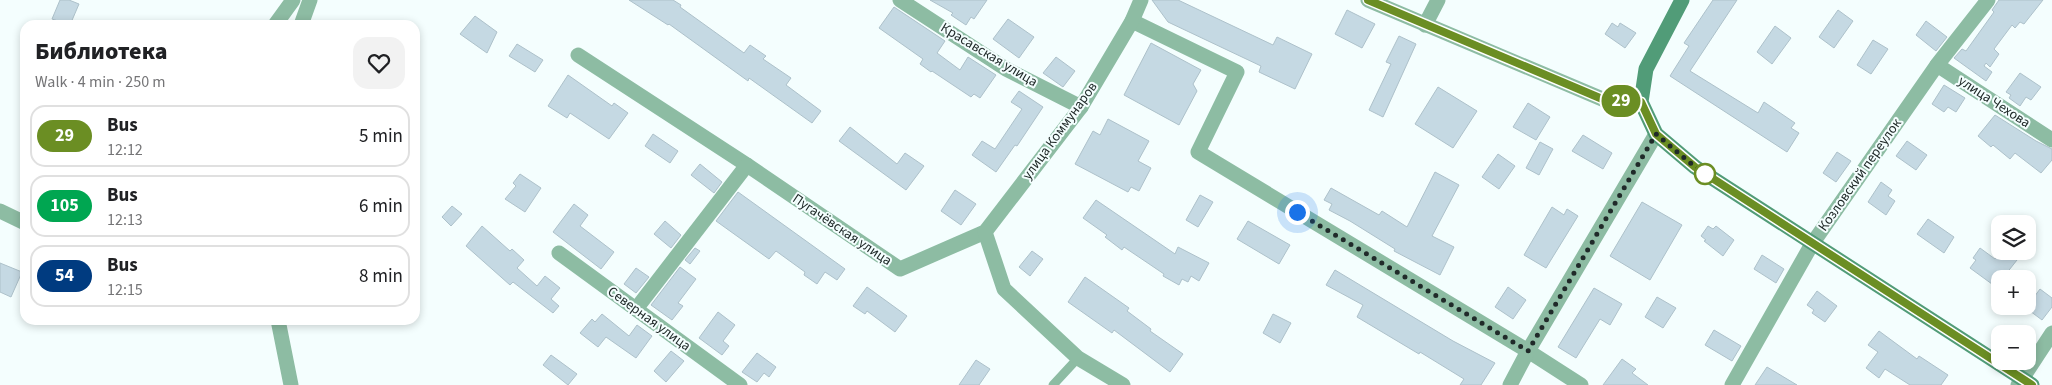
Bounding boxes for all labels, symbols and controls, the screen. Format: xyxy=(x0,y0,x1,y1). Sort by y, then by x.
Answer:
street label: Красавская улица xyxy=(937,18,1041,92)
text: Библиотека xyxy=(35,34,168,69)
button: heart xyxy=(353,37,405,89)
text: Walk · 4 min · 250 m xyxy=(35,71,166,93)
street label: улица Чехова xyxy=(1954,71,2034,133)
street label: улица Коммунаров xyxy=(1018,78,1102,184)
line badge: 29 xyxy=(1598,85,1644,117)
text: 29 xyxy=(1611,88,1631,113)
text: Bus xyxy=(107,112,138,139)
street label: Козловский переулок xyxy=(1813,114,1907,235)
text: 29 xyxy=(55,123,74,148)
text: 5 min xyxy=(359,123,403,150)
text: 12:12 xyxy=(107,139,143,161)
unlabelled marker xyxy=(1694,163,1716,185)
text: Bus xyxy=(107,182,138,209)
street label: Пугачёвская улица xyxy=(788,189,896,271)
text: 105 xyxy=(50,193,79,218)
text: 6 min xyxy=(359,193,403,220)
your location xyxy=(1285,200,1310,225)
text: 12:13 xyxy=(107,209,143,231)
map controls xyxy=(1991,215,2036,370)
button: layers xyxy=(1991,215,2036,260)
text: Bus xyxy=(107,252,138,279)
text: 54 xyxy=(55,263,74,288)
text: 8 min xyxy=(359,263,403,290)
button: + xyxy=(1991,270,2036,315)
text: 12:15 xyxy=(107,279,143,301)
street label: Северная улица xyxy=(603,282,695,356)
button: − xyxy=(1991,325,2036,370)

